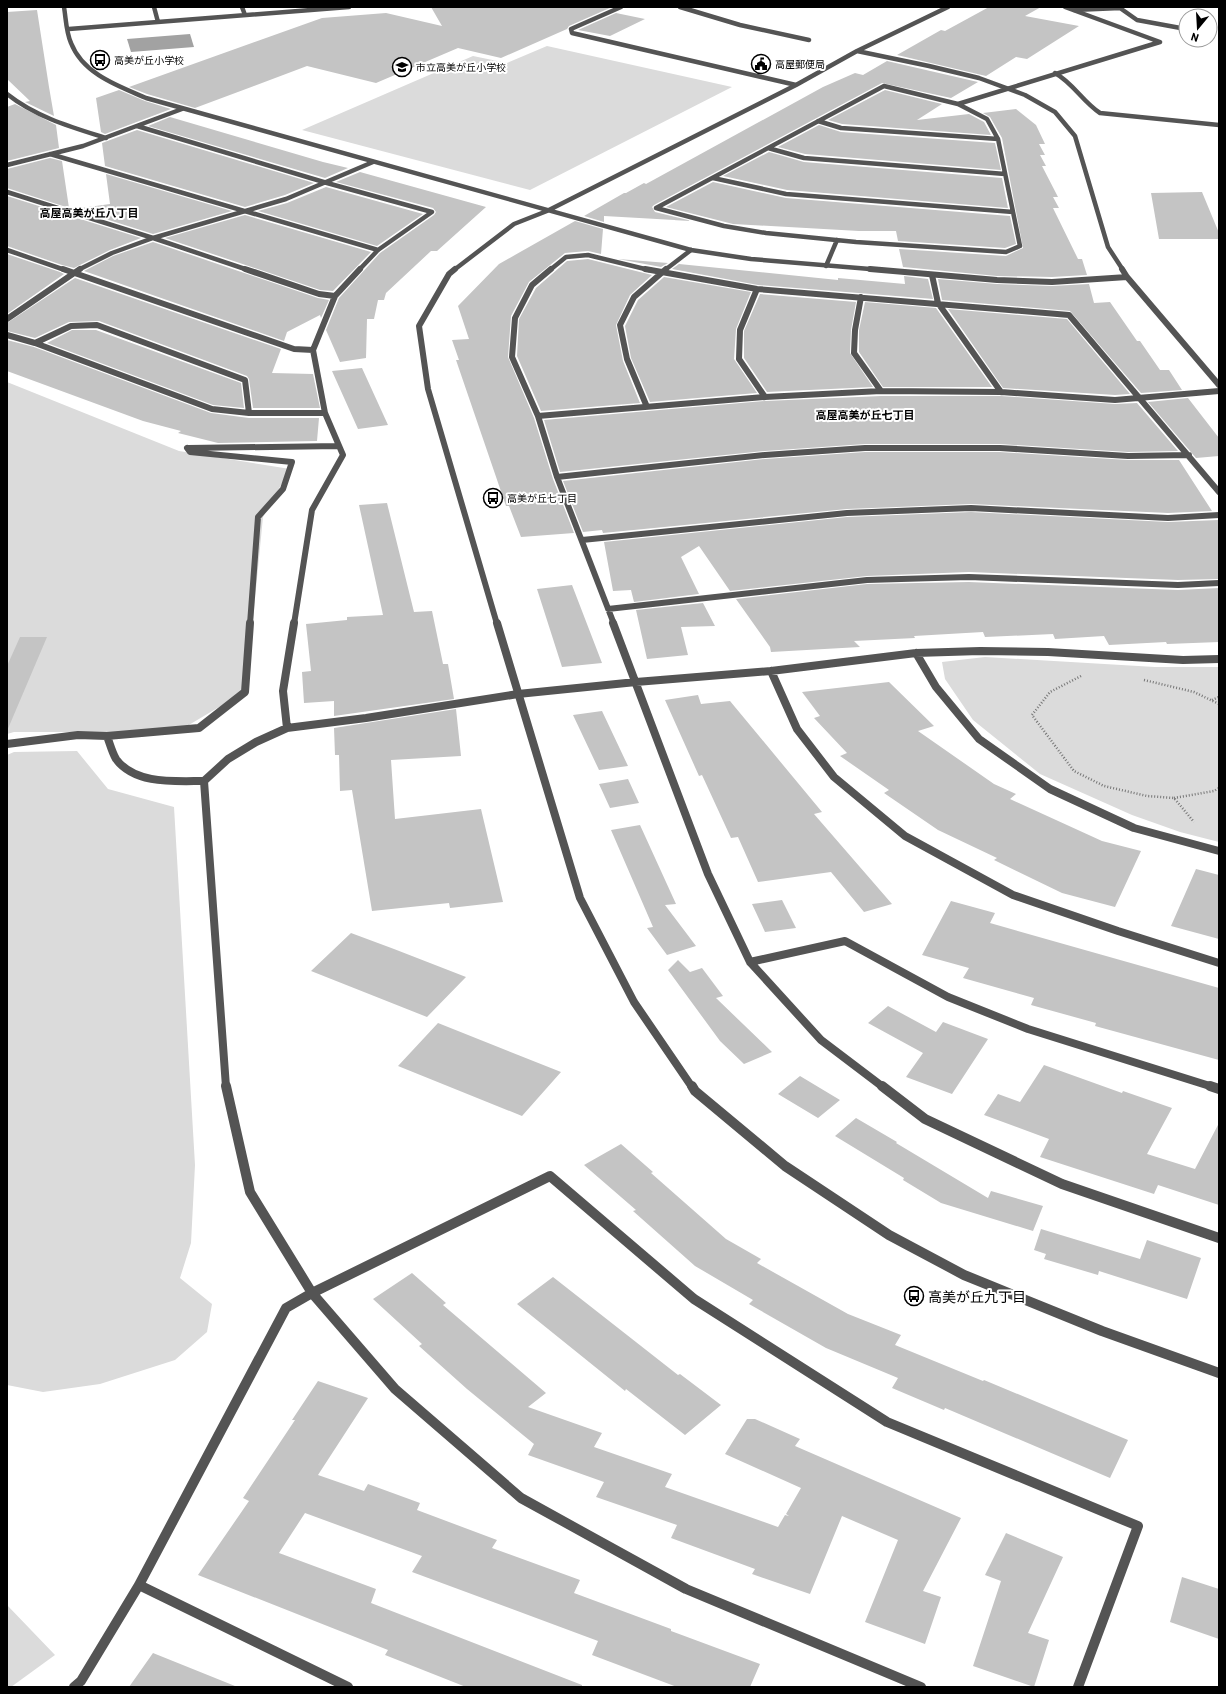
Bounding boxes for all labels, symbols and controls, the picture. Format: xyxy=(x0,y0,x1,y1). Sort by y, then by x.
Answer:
north arrow xyxy=(1178,8,1218,48)
text: N xyxy=(1189,31,1200,45)
bus stop icon: 高美が丘小学校 xyxy=(89,49,111,71)
public building icon: 高屋郵便局 xyxy=(750,53,772,75)
place label: 高美が丘小学校 xyxy=(114,54,184,66)
school or university icon: 市立高美が丘小学校 xyxy=(391,56,413,78)
place label: 高屋郵便局 xyxy=(775,58,825,70)
place label: 市立高美が丘小学校 xyxy=(416,61,506,73)
district label: 高屋高美が丘八丁目 xyxy=(40,206,139,219)
district label: 高屋高美が丘七丁目 xyxy=(816,408,915,421)
bus stop icon: 高美が丘七丁目 xyxy=(482,487,504,509)
place label: 高美が丘七丁目 xyxy=(507,492,577,504)
bus stop icon: 高美が丘九丁目 xyxy=(903,1285,925,1307)
place label: 高美が丘九丁目 xyxy=(928,1288,1026,1305)

